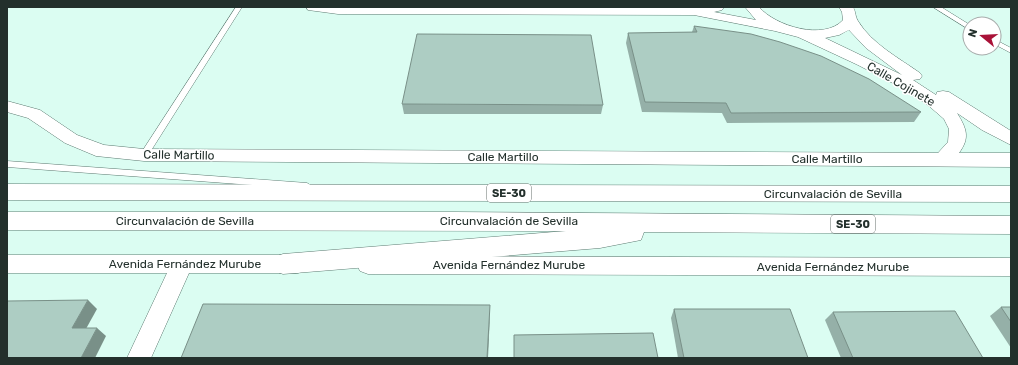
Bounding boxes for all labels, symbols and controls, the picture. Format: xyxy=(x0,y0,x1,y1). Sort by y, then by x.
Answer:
north arrow xyxy=(962,16,1002,56)
text: N xyxy=(966,27,980,39)
street label: Calle Cojinete xyxy=(864,59,938,109)
street label: Calle Martillo xyxy=(143,147,215,163)
street label: Calle Martillo xyxy=(467,150,539,164)
street label: Calle Martillo xyxy=(791,152,863,166)
road number: SE-30 xyxy=(487,184,531,202)
street label: Circunvalación de Sevilla xyxy=(764,187,902,201)
street label: Circunvalación de Sevilla xyxy=(116,214,254,228)
street label: Circunvalación de Sevilla xyxy=(440,214,578,228)
road number: SE-30 xyxy=(831,215,875,233)
street label: Avenida Fernández Murube xyxy=(109,257,261,271)
street label: Avenida Fernández Murube xyxy=(433,258,585,272)
street label: Avenida Fernández Murube xyxy=(757,260,909,274)

